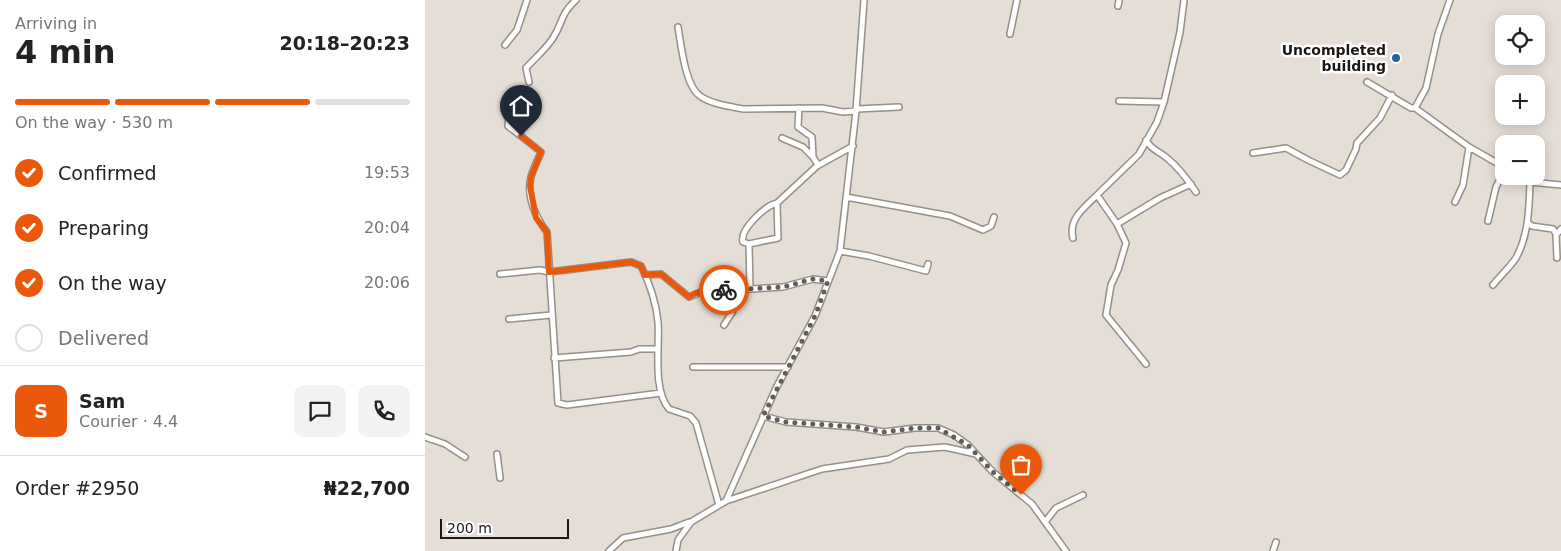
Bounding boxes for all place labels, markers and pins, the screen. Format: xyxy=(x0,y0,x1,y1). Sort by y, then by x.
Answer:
place label: Uncompleted building xyxy=(1282,42,1386,74)
marker: Uncompleted building xyxy=(1390,52,1402,64)
pin xyxy=(500,85,542,136)
pin xyxy=(1000,444,1042,495)

